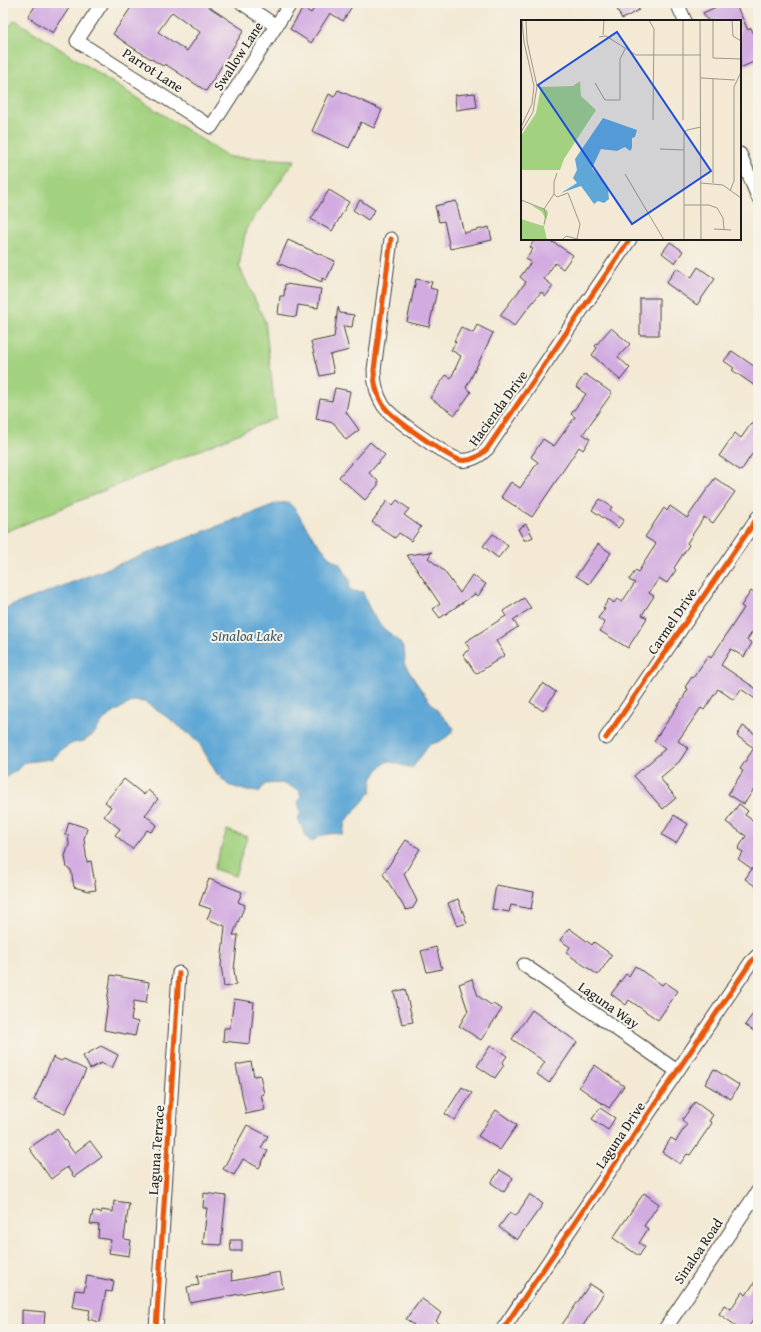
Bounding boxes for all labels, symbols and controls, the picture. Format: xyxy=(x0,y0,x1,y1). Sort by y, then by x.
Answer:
street label: Swallow Lane xyxy=(208,17,268,95)
inset map xyxy=(521,20,741,240)
street label: Parrot Lane xyxy=(119,43,188,97)
street label: Hacienda Drive xyxy=(464,366,533,450)
street label: Carmel Drive xyxy=(642,583,702,658)
water label: Sinaloa Lake xyxy=(211,625,283,646)
street label: Laguna Way xyxy=(574,977,644,1033)
street label: Laguna Drive xyxy=(590,1097,650,1172)
street label: Laguna Terrace xyxy=(143,1104,169,1196)
street label: Sinaloa Road xyxy=(669,1214,728,1288)

